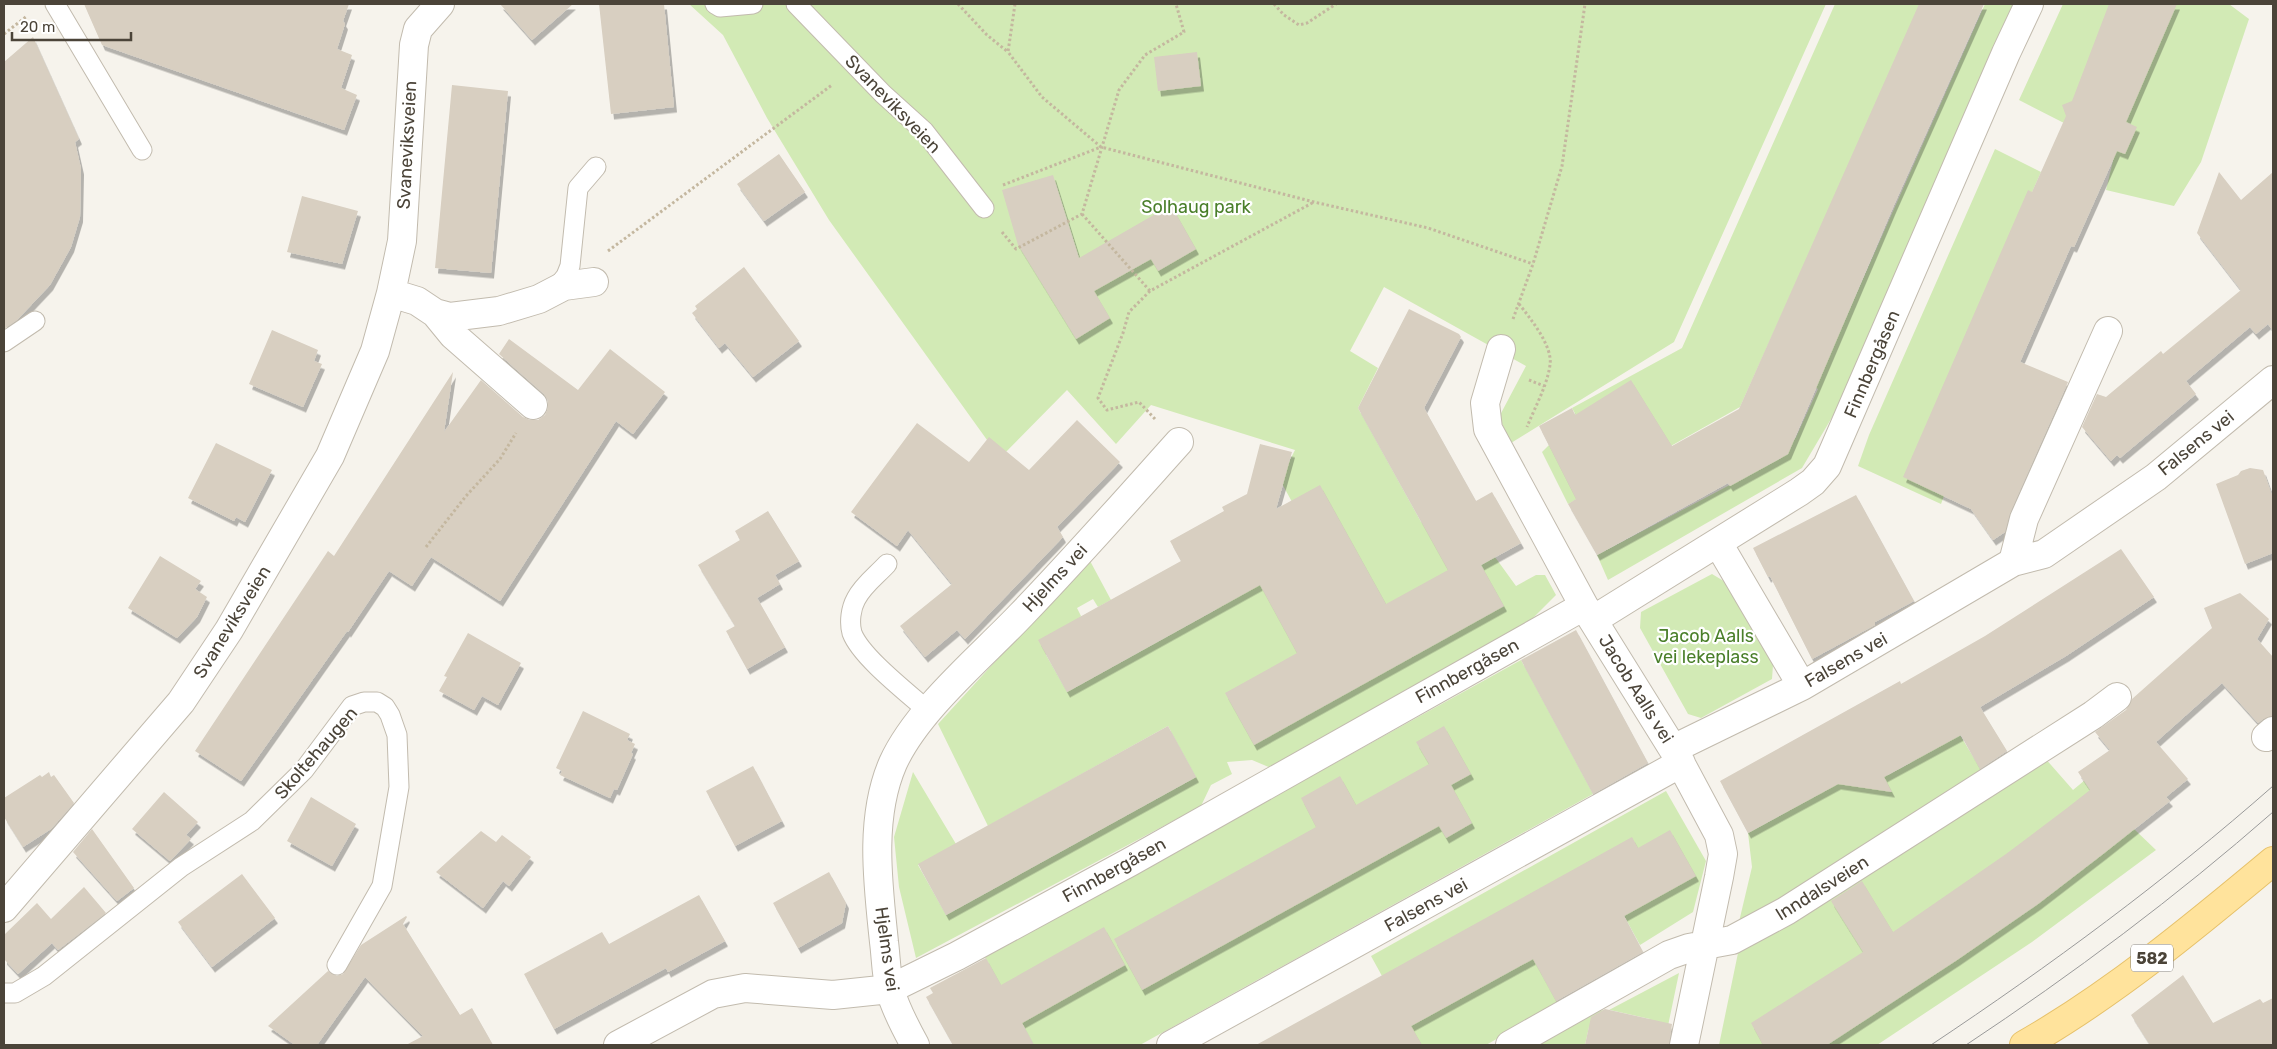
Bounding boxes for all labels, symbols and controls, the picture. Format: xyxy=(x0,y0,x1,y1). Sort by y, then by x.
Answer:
scale bar xyxy=(12,10,131,42)
text: 20 m xyxy=(20,18,55,36)
street label: Svaneviksveien xyxy=(840,50,946,158)
street label: Svaneviksveien xyxy=(393,80,421,210)
park label: Solhaug park xyxy=(1141,196,1251,218)
street label: Finnbergåsen xyxy=(1839,307,1905,421)
street label: Falsens vei xyxy=(2153,406,2239,480)
street label: Hjelms vei xyxy=(1018,539,1092,617)
street label: Svaneviksveien xyxy=(189,562,275,682)
park label: Jacob Aalls vei lekeplass xyxy=(1653,625,1759,668)
street label: Falsens vei xyxy=(1801,628,1891,692)
street label: Jacob Aalls vei xyxy=(1594,631,1678,747)
street label: Finnbergåsen xyxy=(1411,634,1523,708)
street label: Skoltehaugen xyxy=(270,702,362,804)
street label: Finnbergåsen xyxy=(1058,833,1170,907)
street label: Inndalsveien xyxy=(1771,851,1873,925)
street label: Falsens vei xyxy=(1381,873,1471,937)
street label: Hjelms vei xyxy=(870,905,904,993)
road number: 582 xyxy=(2131,944,2173,971)

